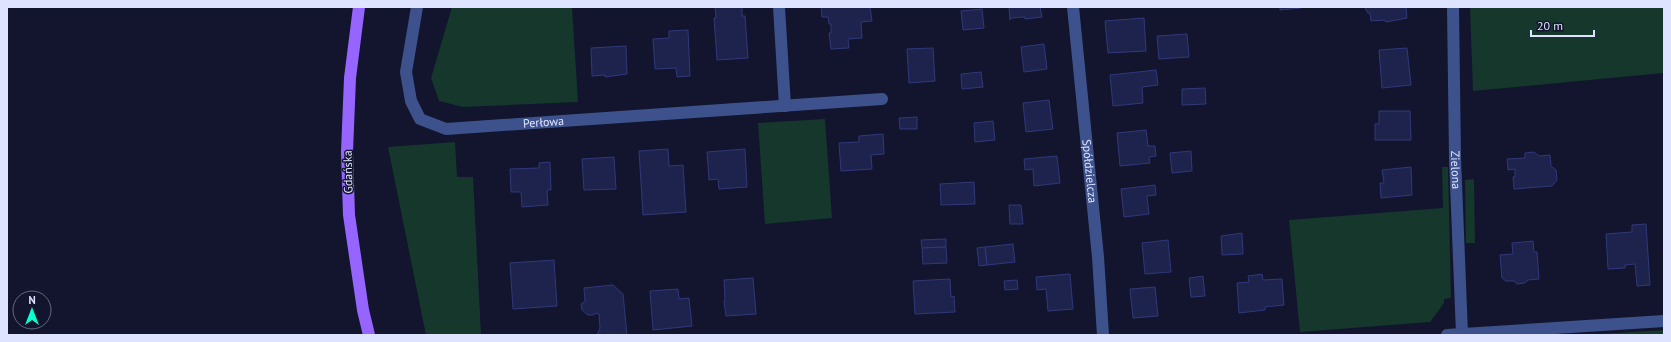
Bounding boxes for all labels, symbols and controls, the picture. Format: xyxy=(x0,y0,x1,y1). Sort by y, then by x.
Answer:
scale bar xyxy=(1531,12,1594,38)
text: 20 m xyxy=(1537,18,1563,33)
street label: Perłowa xyxy=(522,113,564,131)
street label: Spółdzielcza xyxy=(1079,139,1101,204)
street label: Gdańska xyxy=(340,150,355,194)
street label: Zielona xyxy=(1448,151,1464,189)
north arrow xyxy=(12,290,52,330)
text: N xyxy=(28,293,36,307)

